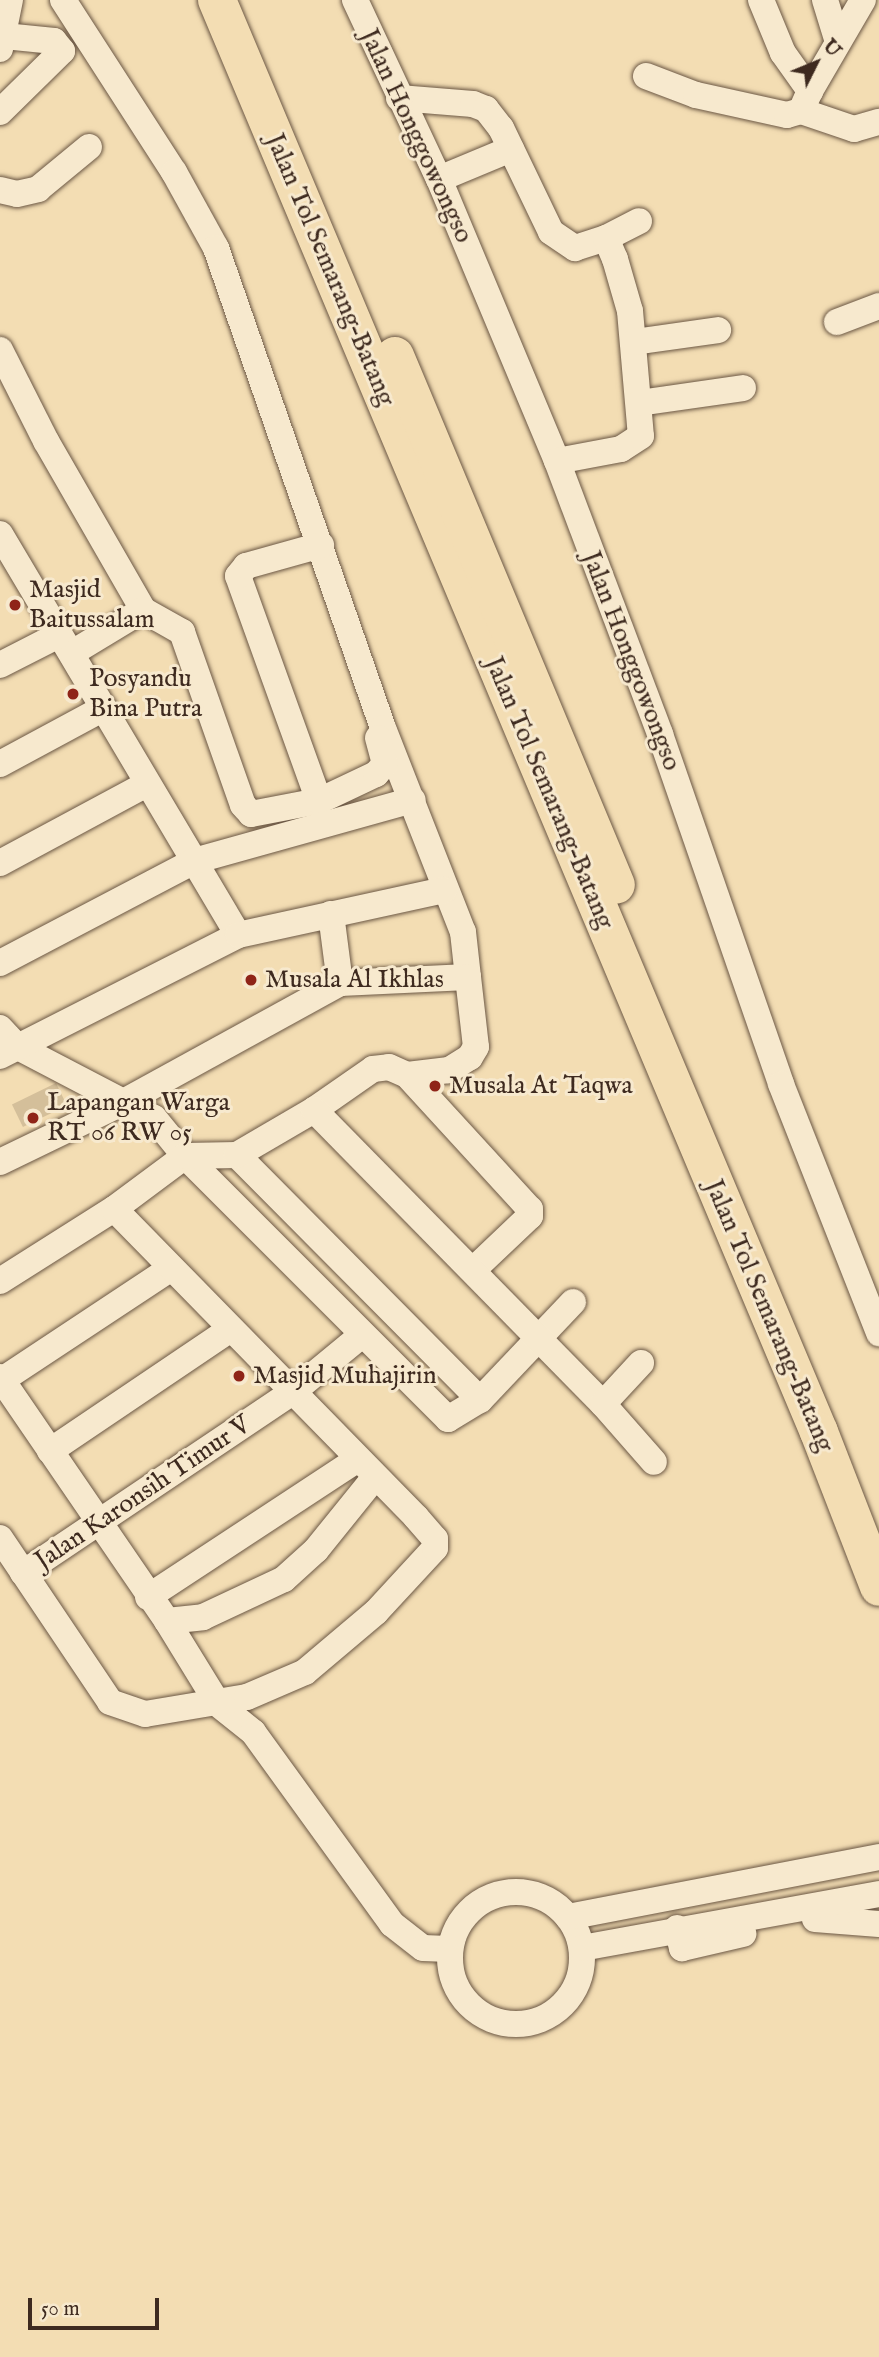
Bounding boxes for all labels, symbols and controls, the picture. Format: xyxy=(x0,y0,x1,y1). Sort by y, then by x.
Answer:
street label: Jalan Honggowongso xyxy=(353,24,479,248)
north arrow xyxy=(781,28,851,98)
text: U xyxy=(817,35,846,63)
street label: Jalan Tol Semarang–Batang xyxy=(258,129,402,411)
street label: Jalan Honggowongso xyxy=(575,547,687,775)
place label: Masjid Baitussalam xyxy=(29,574,155,636)
marker: Masjid Baitussalam xyxy=(7,597,23,613)
street label: Jalan Tol Semarang–Batang xyxy=(477,652,621,934)
place label: Posyandu Bina Putra xyxy=(89,663,202,724)
marker: Posyandu Bina Putra xyxy=(63,684,83,704)
place label: Musala Al Ikhlas xyxy=(265,964,444,996)
marker: Musala Al Ikhlas xyxy=(243,972,259,988)
place label: Musala At Taqwa xyxy=(449,1070,633,1102)
marker: Musala At Taqwa xyxy=(427,1078,443,1094)
place label: Lapangan Warga RT 06 RW 05 xyxy=(47,1087,230,1148)
marker: Lapangan Warga RT 06 RW 05 xyxy=(25,1110,41,1126)
street label: Jalan Tol Semarang–Batang xyxy=(697,1175,841,1457)
place label: Masjid Muhajirin xyxy=(253,1360,437,1392)
marker: Masjid Muhajirin xyxy=(231,1368,247,1384)
street label: Jalan Karonsih Timur V xyxy=(29,1409,257,1577)
scale bar xyxy=(32,2284,163,2328)
text: 50 m xyxy=(41,2296,80,2323)

